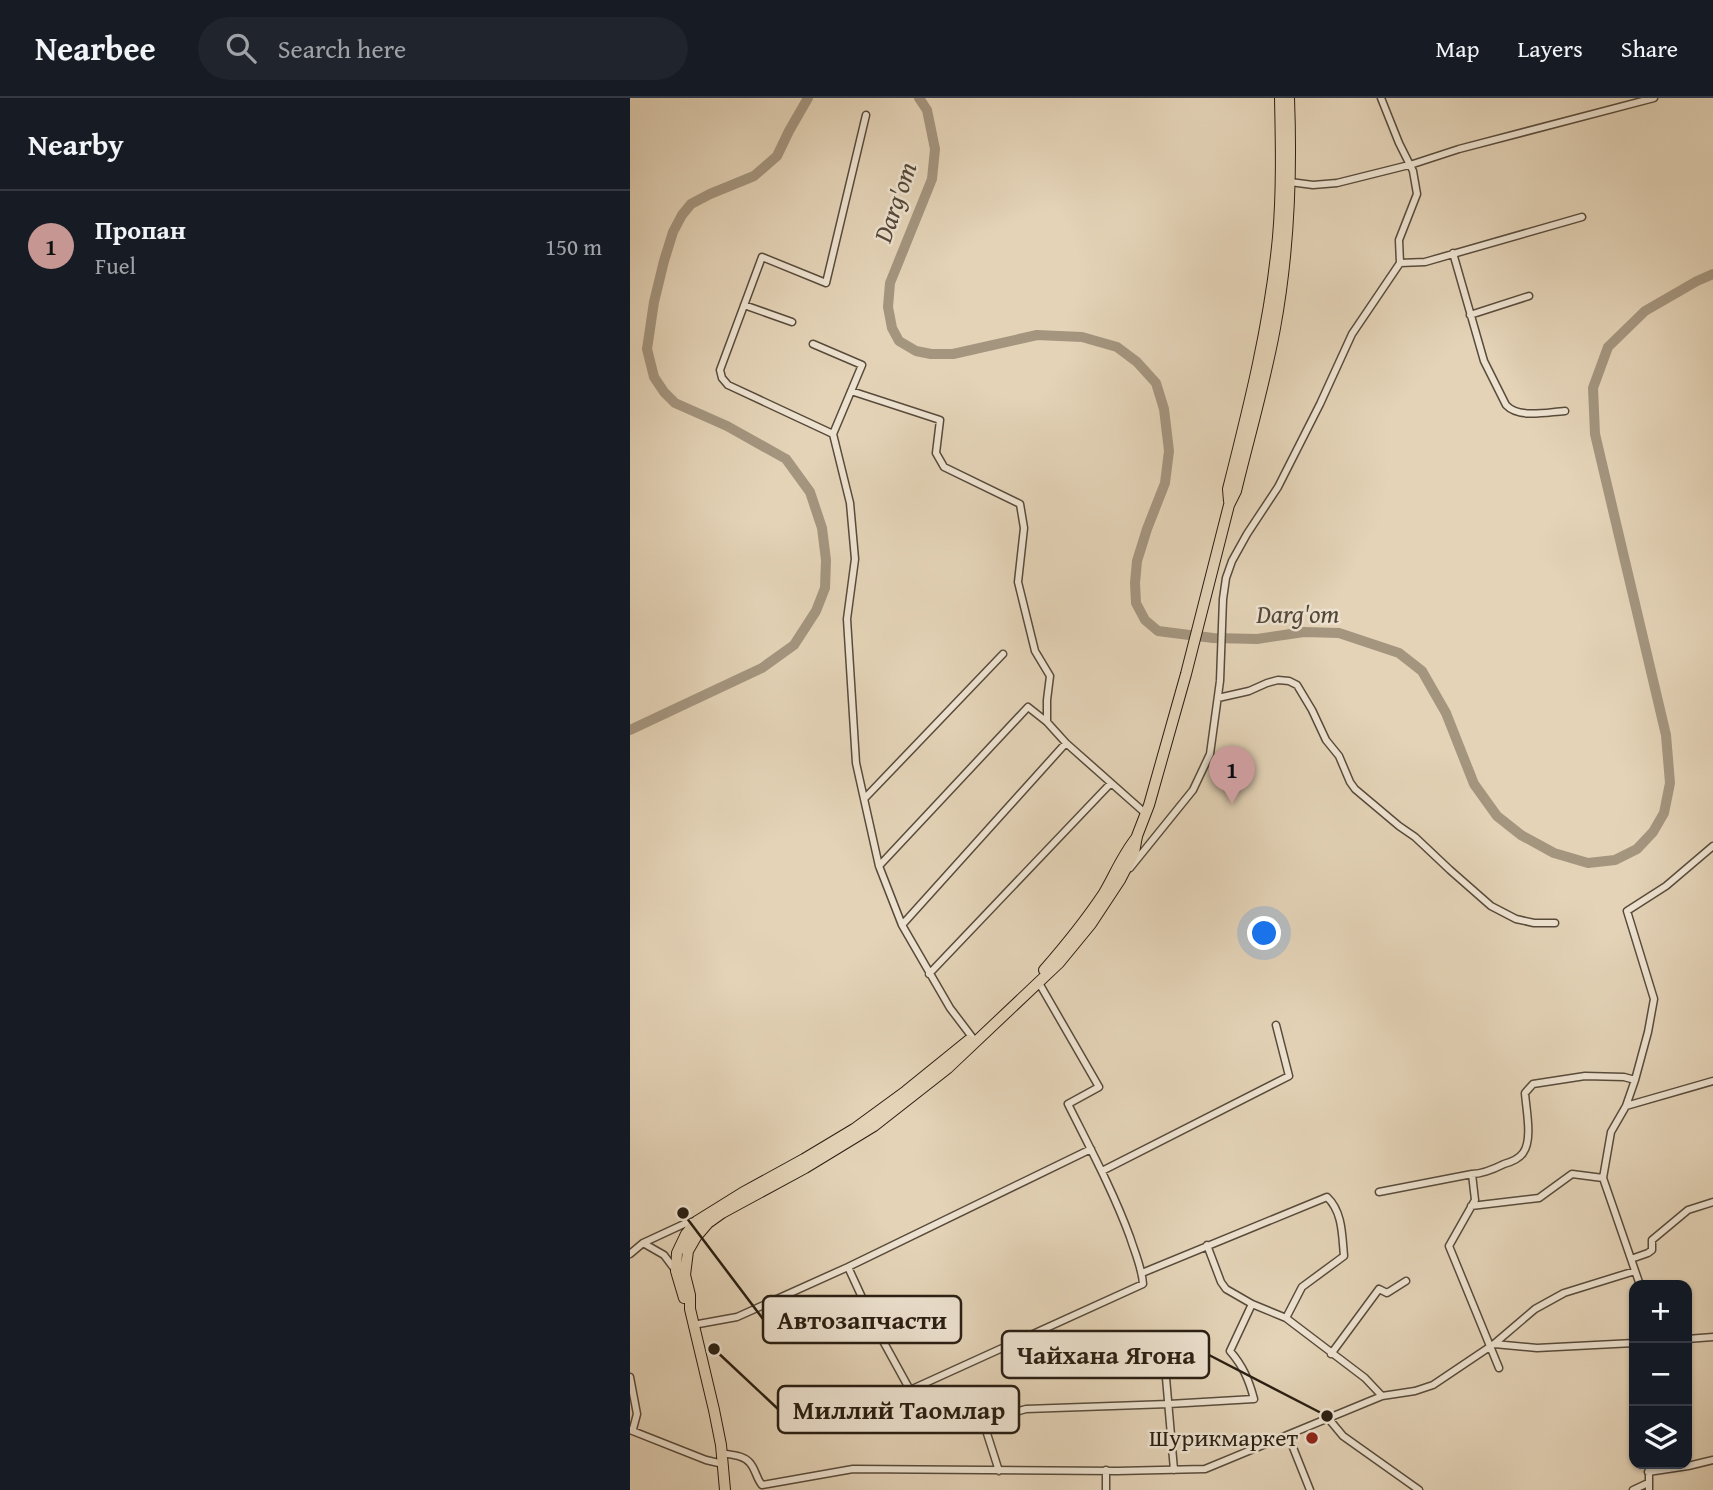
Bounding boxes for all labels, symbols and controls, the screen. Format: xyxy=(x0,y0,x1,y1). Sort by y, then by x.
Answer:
search box xyxy=(198,17,688,80)
text: Nearbee xyxy=(35,24,156,72)
icon: search xyxy=(222,29,260,67)
text: Search here xyxy=(278,29,406,68)
text: Map xyxy=(1436,31,1479,66)
text: Layers xyxy=(1517,31,1583,66)
text: Share xyxy=(1621,31,1678,66)
text: Nearby xyxy=(28,122,124,166)
water label: Darg'om xyxy=(862,156,927,249)
text: Пропан xyxy=(95,210,186,249)
text: 1 xyxy=(45,230,57,263)
text: 150 m xyxy=(545,230,602,263)
text: Fuel xyxy=(95,249,136,282)
water label: Darg'om xyxy=(1255,594,1340,633)
pin: 1 xyxy=(1209,746,1255,804)
your location xyxy=(1247,916,1281,950)
map controls xyxy=(1629,1280,1692,1469)
button: + xyxy=(1629,1280,1692,1343)
callout: Автозапчасти xyxy=(763,1296,961,1343)
text: Автозапчасти xyxy=(777,1300,947,1339)
callout: Чайхана Ягона xyxy=(1002,1331,1209,1378)
text: Чайхана Ягона xyxy=(1016,1335,1196,1374)
button: − xyxy=(1629,1343,1692,1406)
callout: Миллий Таомлар xyxy=(778,1386,1019,1433)
text: Миллий Таомлар xyxy=(793,1390,1005,1429)
button: layers xyxy=(1629,1406,1692,1469)
place label: Шурикмаркет xyxy=(1149,1420,1298,1455)
marker: Шурикмаркет xyxy=(1304,1430,1320,1446)

